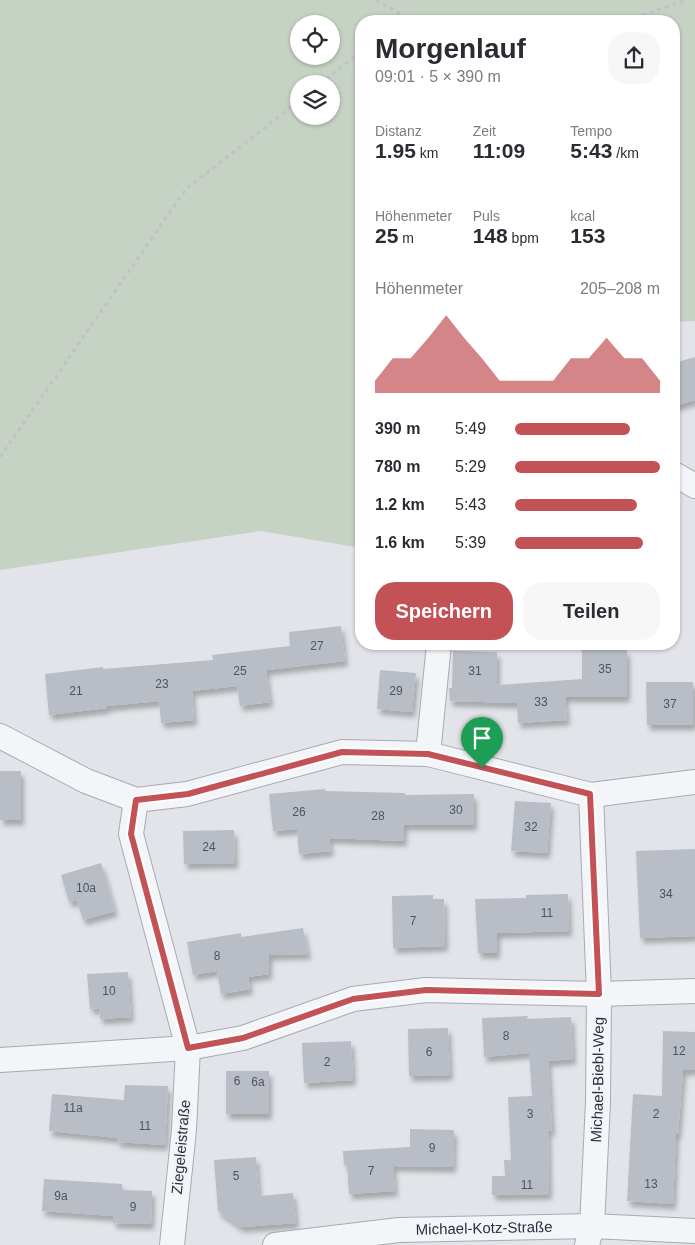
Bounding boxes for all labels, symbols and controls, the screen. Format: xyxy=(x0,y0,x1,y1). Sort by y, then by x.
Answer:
map controls xyxy=(290,15,340,125)
button: locate xyxy=(290,15,340,65)
button: share xyxy=(608,32,660,84)
text: Morgenlauf xyxy=(375,33,526,64)
text: 09:01 · 5 × 390 m xyxy=(375,68,501,85)
button: layers xyxy=(290,75,340,125)
text: Distanz xyxy=(375,123,422,139)
text: Zeit xyxy=(473,123,496,139)
text: Tempo xyxy=(570,123,612,139)
text: 1.95 xyxy=(375,139,416,162)
text: 11:09 xyxy=(473,139,525,162)
text: 5:43 xyxy=(570,139,612,162)
text: km xyxy=(416,145,438,161)
text: /km xyxy=(612,145,639,161)
text: Höhenmeter xyxy=(375,208,452,224)
text: Puls xyxy=(473,208,500,224)
text: kcal xyxy=(570,208,595,224)
text: 25 xyxy=(375,224,398,247)
text: 148 xyxy=(473,224,508,247)
text: 153 xyxy=(570,224,605,247)
text: m xyxy=(398,230,414,246)
text: bpm xyxy=(508,230,539,246)
text: Höhenmeter xyxy=(375,280,463,297)
text: 205–208 m xyxy=(580,280,660,297)
text: 390 m xyxy=(375,420,420,437)
text: 5:49 xyxy=(455,420,486,437)
text: 780 m xyxy=(375,458,420,475)
text: 5:29 xyxy=(455,458,486,475)
text: 1.2 km xyxy=(375,496,425,513)
text: 5:43 xyxy=(455,496,486,513)
text: 1.6 km xyxy=(375,534,425,551)
text: 5:39 xyxy=(455,534,486,551)
button: Speichern xyxy=(375,582,513,640)
button: Teilen xyxy=(523,582,660,640)
house number: 27 xyxy=(310,639,324,653)
house number: 35 xyxy=(598,662,612,676)
house number: 25 xyxy=(233,664,247,678)
house number: 31 xyxy=(468,664,482,678)
house number: 23 xyxy=(155,677,169,691)
house number: 21 xyxy=(69,684,83,698)
house number: 29 xyxy=(389,684,403,698)
house number: 33 xyxy=(534,695,548,709)
house number: 37 xyxy=(663,697,677,711)
pin xyxy=(461,717,503,768)
icon: arrive xyxy=(468,724,496,752)
house number: 30 xyxy=(449,803,463,817)
house number: 26 xyxy=(292,805,306,819)
house number: 28 xyxy=(371,809,385,823)
house number: 32 xyxy=(524,820,538,834)
house number: 24 xyxy=(202,840,216,854)
house number: 10a xyxy=(76,881,96,895)
house number: 34 xyxy=(659,887,673,901)
house number: 11 xyxy=(541,906,554,920)
house number: 7 xyxy=(410,914,417,928)
house number: 8 xyxy=(214,949,221,963)
house number: 10 xyxy=(102,984,116,998)
street label: Michael-Biebl-Weg xyxy=(587,1017,607,1143)
house number: 8 xyxy=(503,1029,510,1043)
house number: 12 xyxy=(672,1044,686,1058)
house number: 6 xyxy=(426,1045,433,1059)
house number: 2 xyxy=(324,1055,331,1069)
house number: 6 xyxy=(234,1074,241,1088)
house number: 6a xyxy=(251,1075,265,1089)
street label: Ziegeleistraße xyxy=(168,1099,193,1195)
house number: 11a xyxy=(63,1101,83,1115)
house number: 3 xyxy=(527,1107,534,1121)
house number: 2 xyxy=(653,1107,660,1121)
house number: 11 xyxy=(139,1119,152,1133)
house number: 9 xyxy=(429,1141,436,1155)
house number: 7 xyxy=(368,1164,375,1178)
house number: 5 xyxy=(233,1169,240,1183)
house number: 13 xyxy=(644,1177,658,1191)
house number: 11 xyxy=(521,1178,534,1192)
house number: 9a xyxy=(54,1189,68,1203)
house number: 9 xyxy=(130,1200,137,1214)
street label: Michael-Kotz-Straße xyxy=(416,1218,553,1238)

